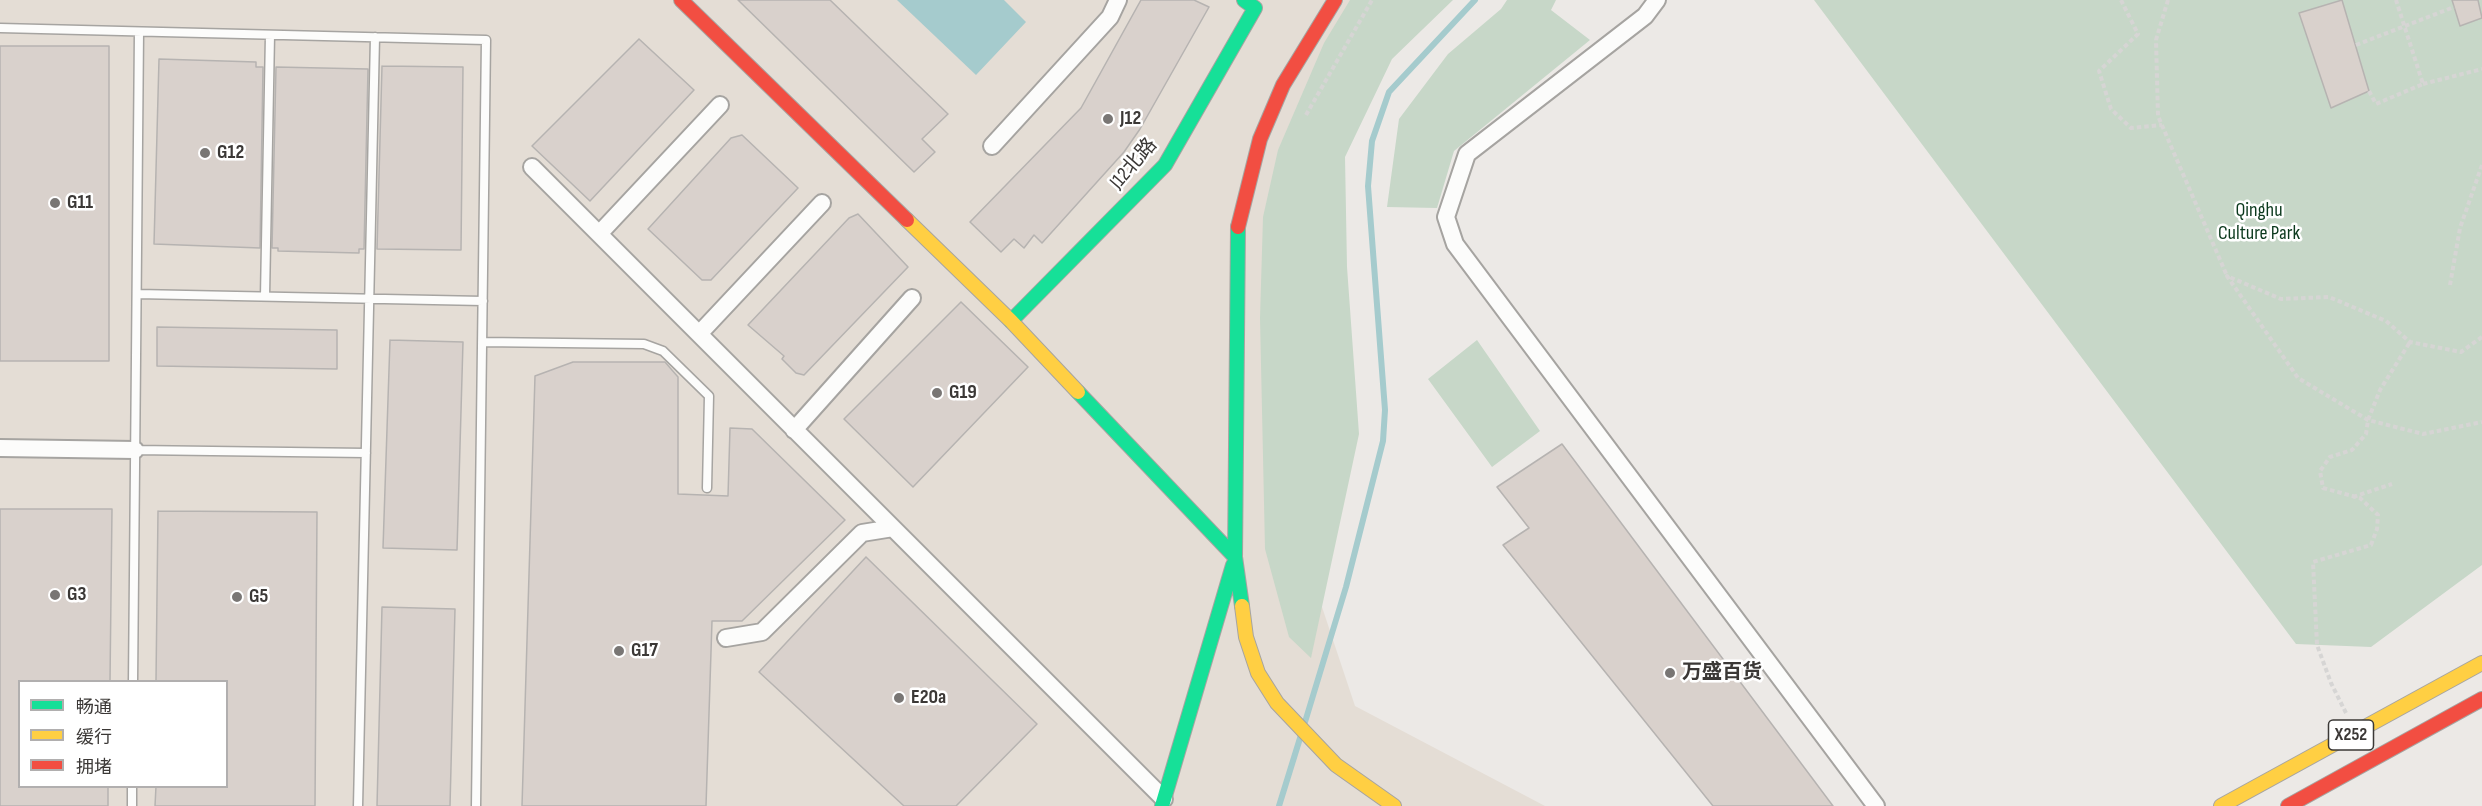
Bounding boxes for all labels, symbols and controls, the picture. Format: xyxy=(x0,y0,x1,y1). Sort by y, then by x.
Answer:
place label: J12 xyxy=(1120,107,1141,131)
marker: J12 xyxy=(1101,112,1115,126)
street label: J12北路 xyxy=(1105,134,1163,194)
place label: G12 xyxy=(217,141,244,165)
marker: G12 xyxy=(198,146,212,160)
place label: G11 xyxy=(67,191,93,215)
marker: G11 xyxy=(48,196,62,210)
park label: Qinghu Culture Park xyxy=(2218,199,2300,246)
place label: G19 xyxy=(949,381,977,405)
marker: G19 xyxy=(930,386,944,400)
place label: G3 xyxy=(67,583,86,607)
place label: G5 xyxy=(249,585,268,609)
marker: G3 xyxy=(48,588,62,602)
marker: G5 xyxy=(230,590,244,604)
place label: G17 xyxy=(631,639,658,663)
marker: G17 xyxy=(612,644,626,658)
place label: 万盛百货 xyxy=(1682,661,1762,685)
marker: 万盛百货 xyxy=(1663,666,1677,680)
legend xyxy=(18,680,228,788)
place label: E20a xyxy=(911,686,946,710)
marker: E20a xyxy=(892,691,906,705)
text: 畅通 xyxy=(76,697,112,718)
road number: X252 xyxy=(2328,720,2374,750)
text: 缓行 xyxy=(76,727,112,748)
text: 拥堵 xyxy=(76,757,112,778)

